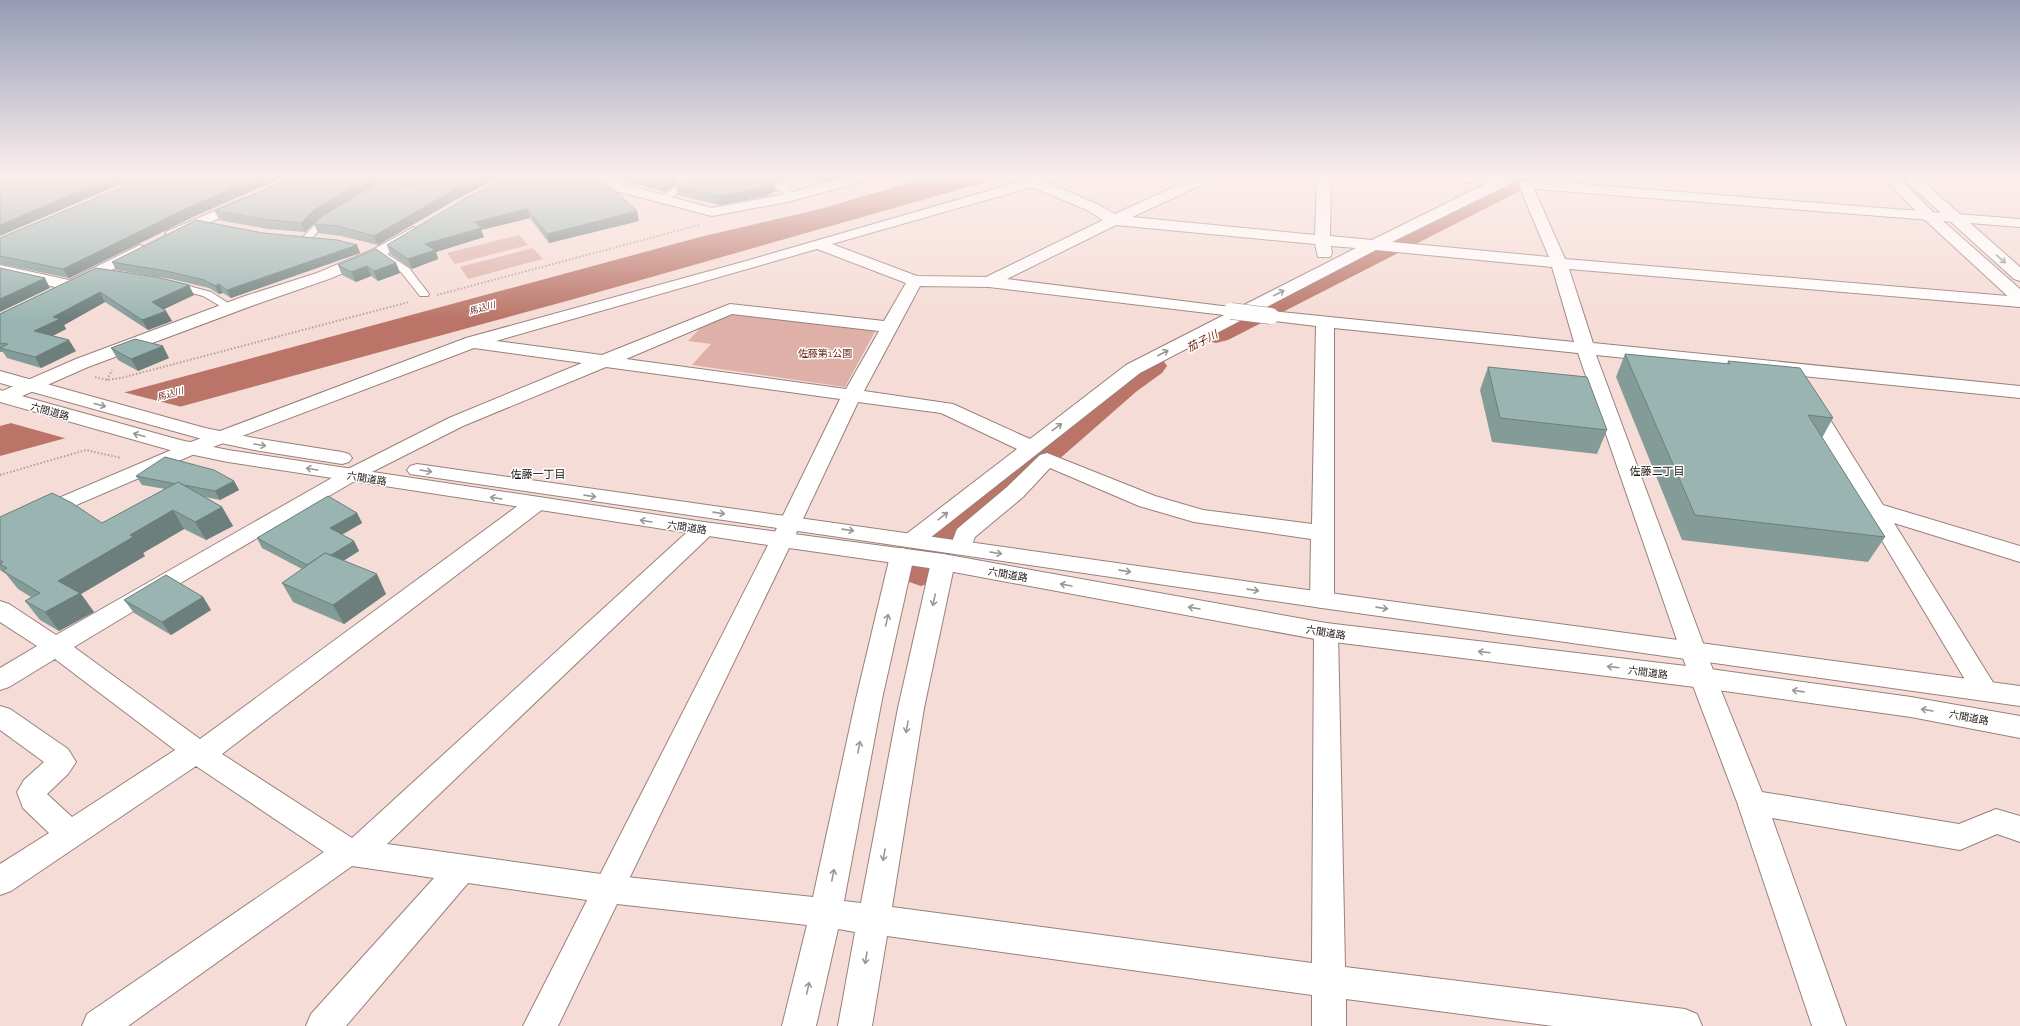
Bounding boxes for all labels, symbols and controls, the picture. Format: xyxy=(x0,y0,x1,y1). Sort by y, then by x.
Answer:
one-way arrow xyxy=(1995,254,2005,263)
one-way arrow xyxy=(1273,289,1285,297)
water label: 馬込川 xyxy=(468,299,497,316)
water label: 茄子川 xyxy=(1185,328,1221,355)
park label: 佐藤第1公園 xyxy=(798,348,852,359)
one-way arrow xyxy=(1157,349,1169,356)
water label: 馬込川 xyxy=(156,385,185,402)
street label: 六間道路 xyxy=(29,401,71,422)
one-way arrow xyxy=(93,402,106,409)
one-way arrow xyxy=(1051,423,1062,431)
one-way arrow xyxy=(133,431,146,438)
one-way arrow xyxy=(253,441,266,449)
one-way arrow xyxy=(306,465,319,473)
district label: 佐藤二丁目 xyxy=(1630,465,1685,478)
one-way arrow xyxy=(419,467,432,475)
district label: 佐藤一丁目 xyxy=(511,468,566,481)
street label: 六間道路 xyxy=(346,470,388,487)
one-way arrow xyxy=(583,492,596,500)
one-way arrow xyxy=(490,494,503,502)
one-way arrow xyxy=(712,509,725,517)
one-way arrow xyxy=(938,511,949,520)
one-way arrow xyxy=(640,517,653,525)
street label: 六間道路 xyxy=(666,519,708,536)
one-way arrow xyxy=(841,526,854,534)
one-way arrow xyxy=(989,549,1002,557)
street label: 六間道路 xyxy=(987,566,1029,583)
one-way arrow xyxy=(1118,567,1131,575)
one-way arrow xyxy=(1060,580,1073,588)
one-way arrow xyxy=(1246,586,1259,594)
one-way arrow xyxy=(930,593,938,606)
one-way arrow xyxy=(1188,604,1201,612)
one-way arrow xyxy=(1375,604,1388,612)
one-way arrow xyxy=(884,614,891,627)
street label: 六間道路 xyxy=(1305,624,1347,641)
one-way arrow xyxy=(1478,648,1491,656)
one-way arrow xyxy=(1607,663,1620,671)
street label: 六間道路 xyxy=(1627,665,1668,680)
one-way arrow xyxy=(1792,687,1805,695)
one-way arrow xyxy=(1920,705,1933,713)
street label: 六間道路 xyxy=(1948,709,1990,726)
one-way arrow xyxy=(903,720,911,733)
one-way arrow xyxy=(855,741,863,754)
one-way arrow xyxy=(880,848,888,861)
one-way arrow xyxy=(830,869,838,882)
one-way arrow xyxy=(862,951,870,964)
one-way arrow xyxy=(805,982,813,995)

